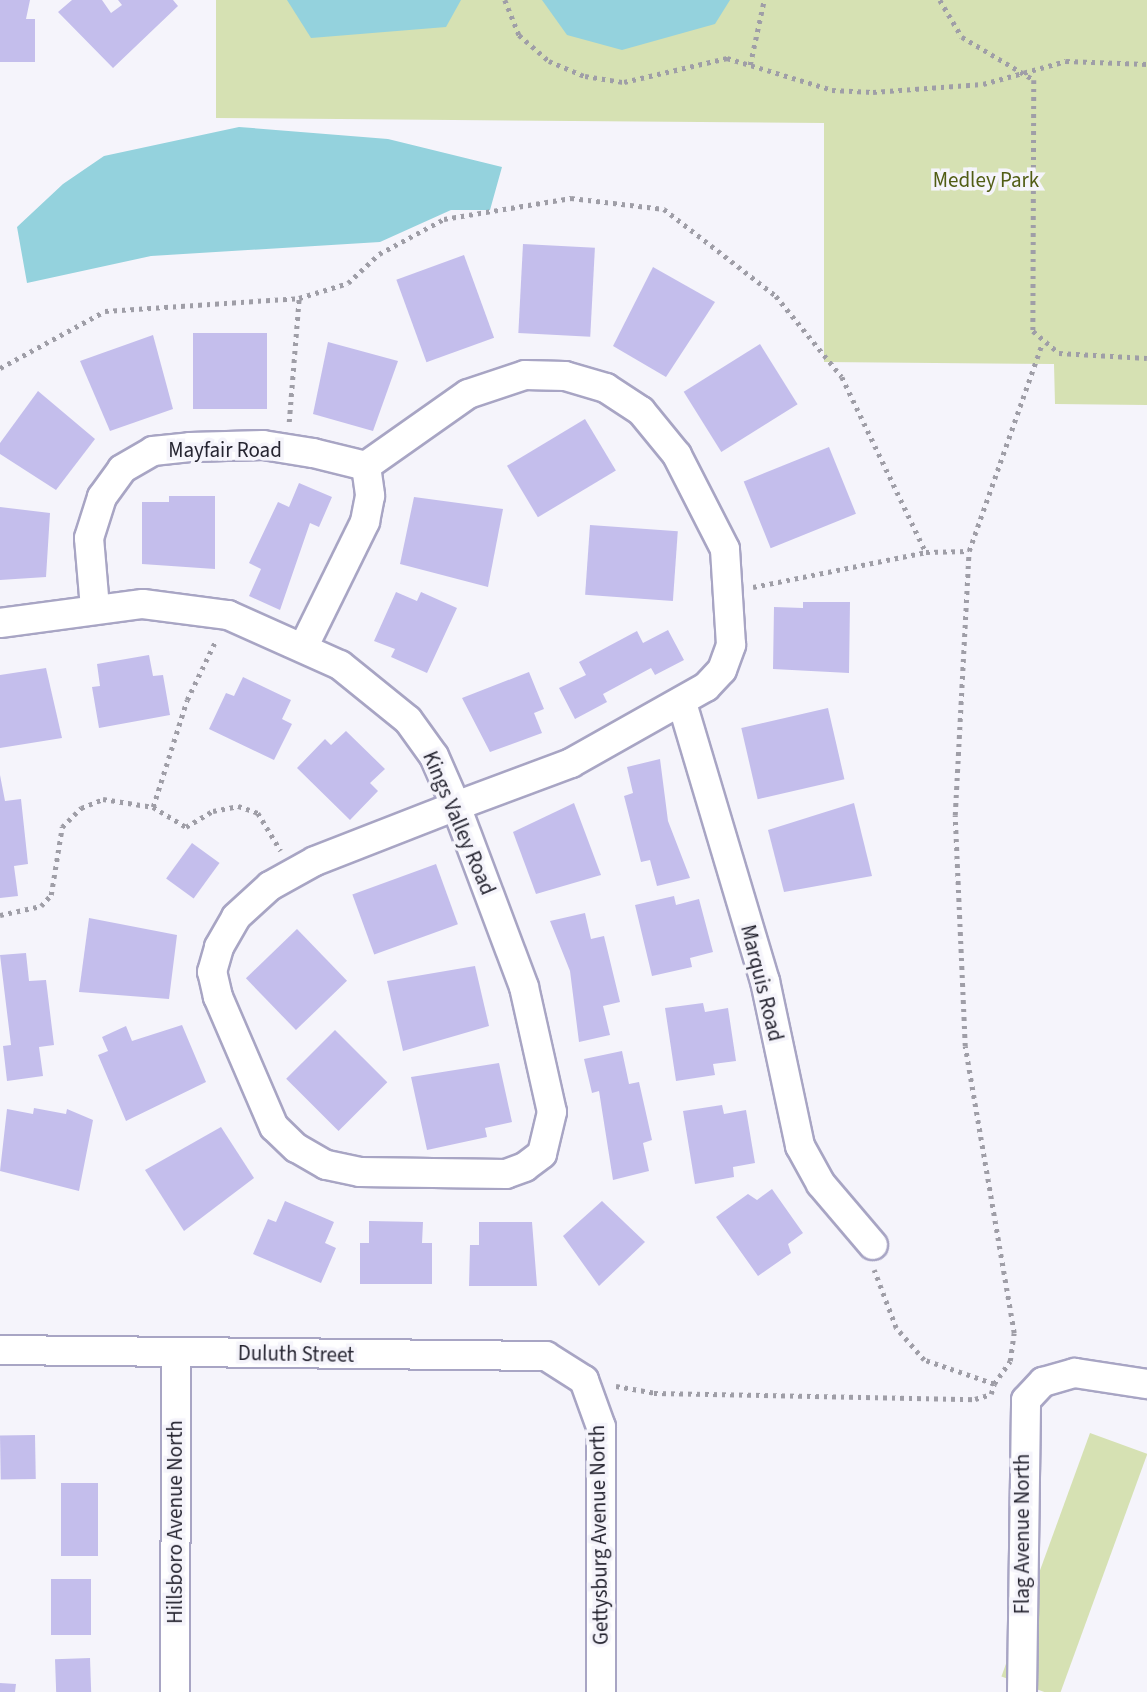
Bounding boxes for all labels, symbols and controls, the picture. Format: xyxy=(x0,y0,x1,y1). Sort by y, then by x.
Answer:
park label: Medley Park xyxy=(933,167,1039,193)
street label: Mayfair Road xyxy=(168,437,282,463)
street label: Kings Valley Road xyxy=(417,747,501,899)
street label: Marquis Road xyxy=(735,922,789,1044)
street label: Duluth Street xyxy=(238,1340,354,1368)
street label: Hillsboro Avenue North xyxy=(162,1420,188,1624)
street label: Gettysburg Avenue North xyxy=(584,1425,614,1645)
street label: Flag Avenue North xyxy=(1009,1454,1035,1614)

